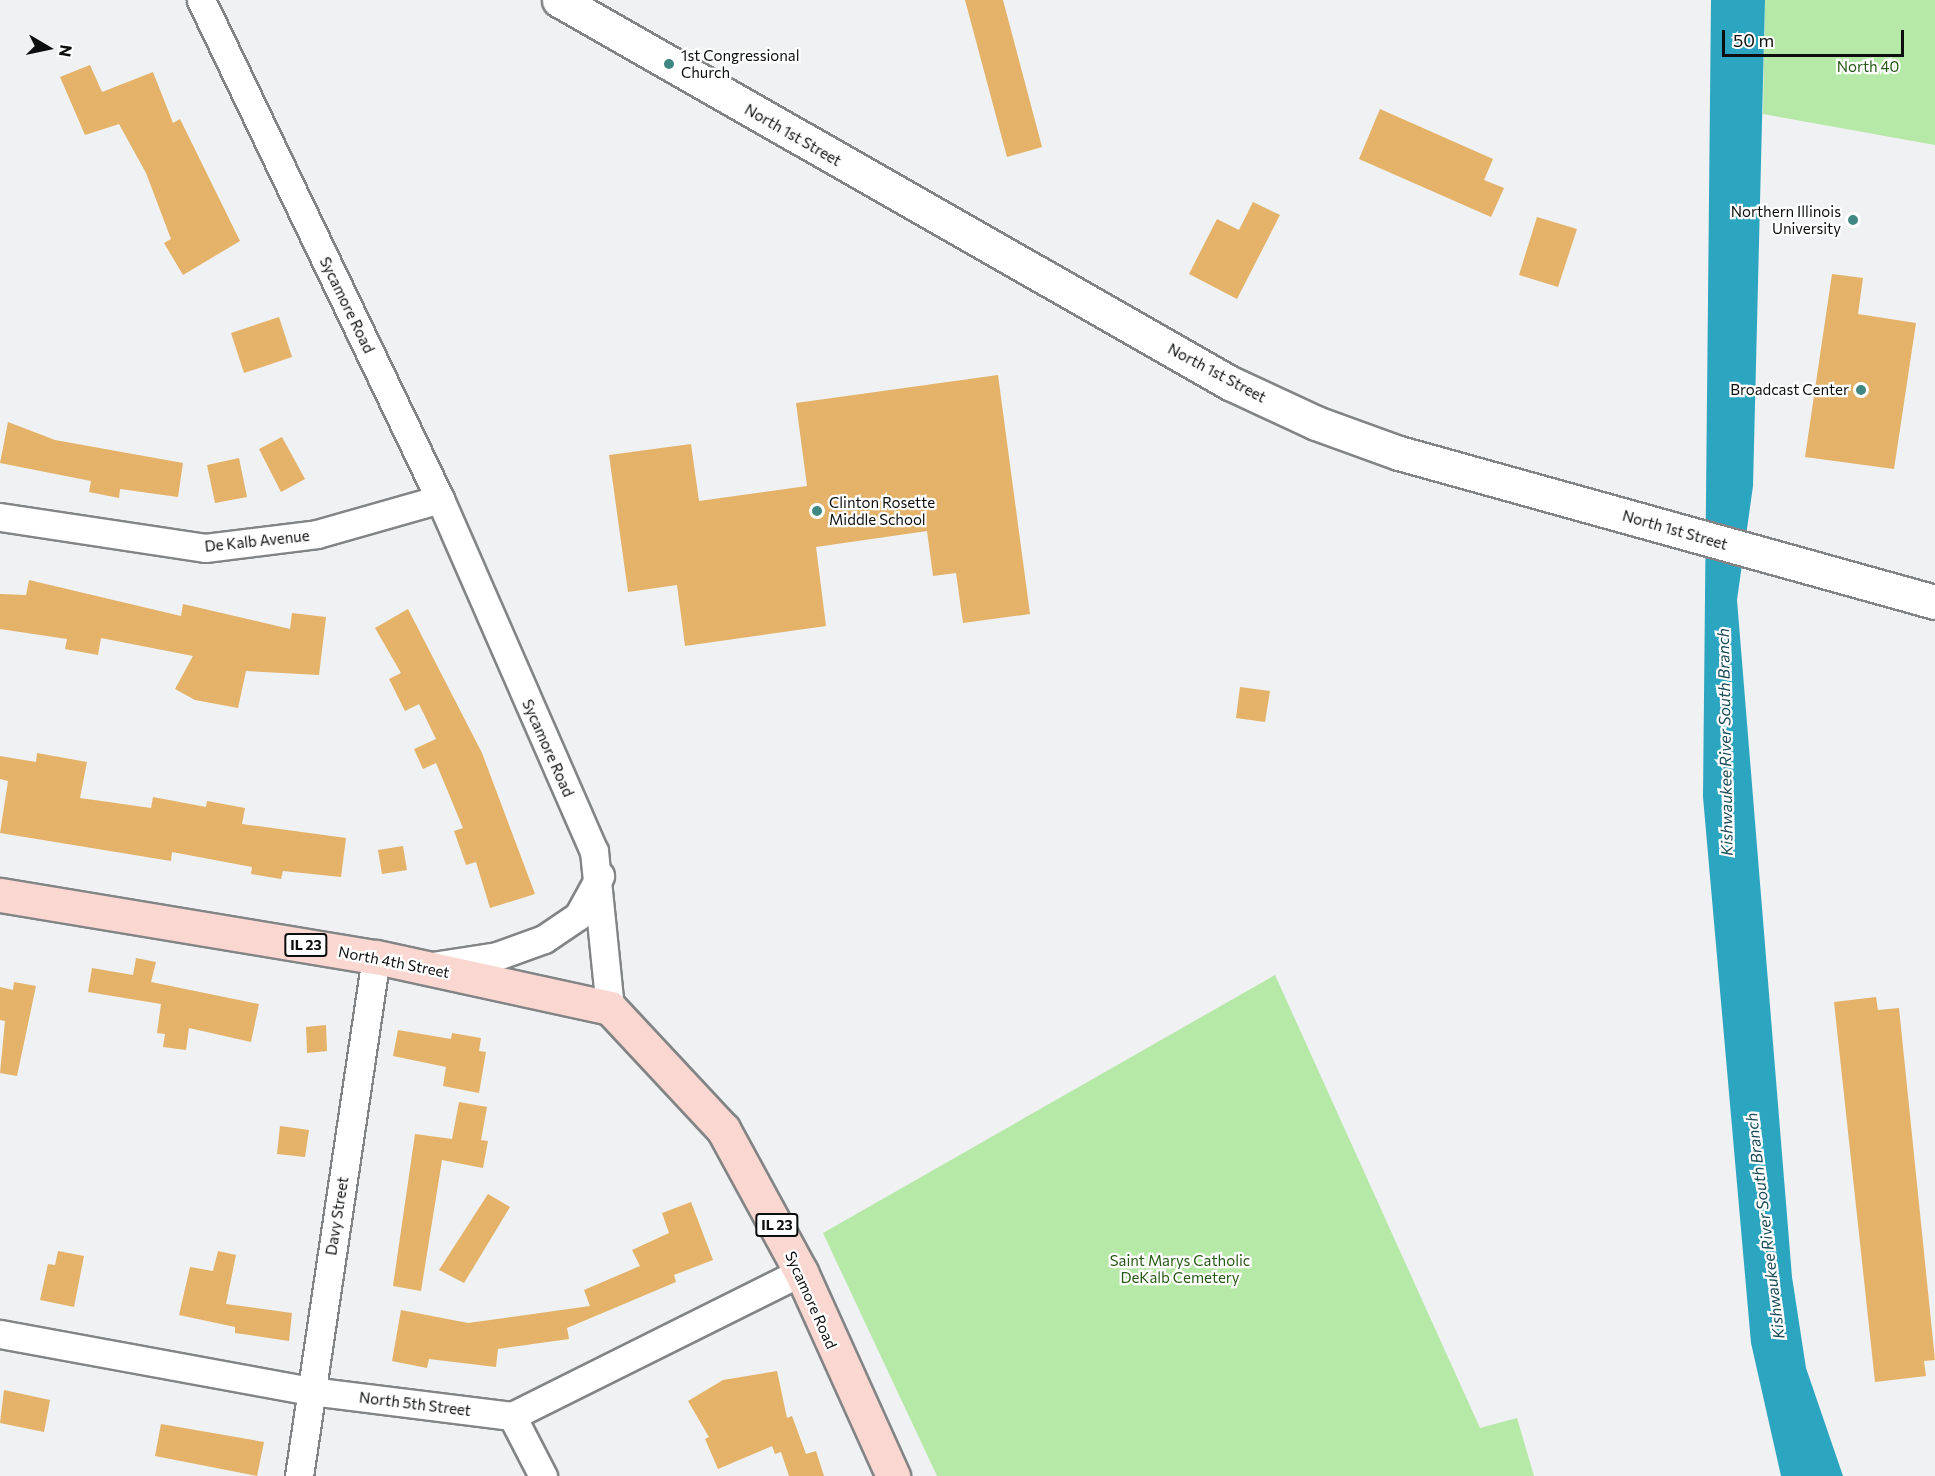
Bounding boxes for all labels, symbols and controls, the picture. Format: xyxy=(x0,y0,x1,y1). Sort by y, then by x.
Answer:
north arrow xyxy=(18,18,78,78)
scale bar xyxy=(1725,18,1906,56)
text: 50 m xyxy=(1733,29,1774,51)
text: N xyxy=(56,43,77,58)
place label: 1st Congressional Church xyxy=(681,46,800,81)
marker: 1st Congressional Church xyxy=(662,57,676,71)
park label: North 40 xyxy=(1837,58,1899,76)
street label: North 1st Street xyxy=(742,100,844,170)
place label: Northern Illinois University xyxy=(1731,202,1841,237)
marker: Northern Illinois University xyxy=(1846,213,1860,227)
street label: Sycamore Road xyxy=(316,254,378,356)
street label: North 1st Street xyxy=(1165,340,1269,406)
place label: Broadcast Center xyxy=(1730,381,1849,399)
marker: Broadcast Center xyxy=(1854,383,1868,397)
place label: Clinton Rosette Middle School xyxy=(829,493,935,528)
marker: Clinton Rosette Middle School xyxy=(810,504,824,518)
street label: North 1st Street xyxy=(1620,506,1730,554)
street label: De Kalb Avenue xyxy=(204,527,310,555)
water label: Kishwaukee River South Branch xyxy=(1713,628,1737,856)
street label: Sycamore Road xyxy=(518,696,578,800)
road number: IL 23 xyxy=(284,934,328,956)
street label: North 4th Street xyxy=(337,942,451,982)
water label: Kishwaukee River South Branch xyxy=(1742,1112,1788,1340)
street label: Davy Street xyxy=(322,1175,352,1257)
road number: IL 23 xyxy=(754,1214,800,1236)
street label: Sycamore Road xyxy=(781,1248,841,1352)
park label: Saint Marys Catholic DeKalb Cemetery xyxy=(1110,1251,1250,1286)
street label: North 5th Street xyxy=(358,1388,472,1420)

